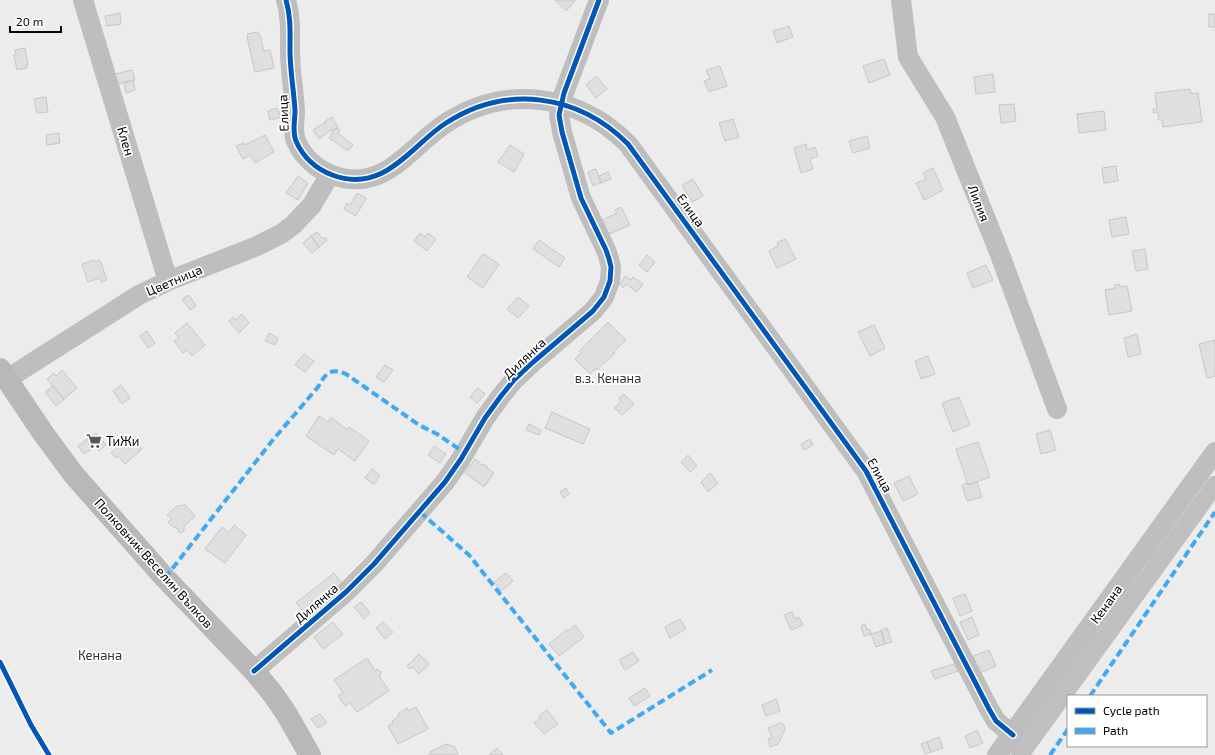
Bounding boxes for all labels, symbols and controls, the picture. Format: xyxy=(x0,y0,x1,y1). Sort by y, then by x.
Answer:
scale bar xyxy=(10,8,61,34)
text: 20 m xyxy=(16,14,43,28)
street label: Елица xyxy=(274,94,292,132)
street label: Клен xyxy=(114,124,138,158)
street label: Лилия xyxy=(965,182,993,224)
street label: Елица xyxy=(674,190,708,230)
street label: Цветница xyxy=(144,261,204,299)
street label: Дилянка xyxy=(499,334,549,382)
park label: в.з. Кенана xyxy=(575,370,641,386)
supermarket icon: ТиЖи xyxy=(85,432,103,450)
place label: ТиЖи xyxy=(106,433,140,449)
street label: Елица xyxy=(864,455,896,495)
street label: Полковник Веселин Вълков xyxy=(92,495,216,631)
street label: Дилянка xyxy=(291,580,341,626)
street label: Кенана xyxy=(1087,581,1125,627)
park label: Кенана xyxy=(78,647,122,663)
legend xyxy=(1067,695,1207,747)
text: Cycle path xyxy=(1103,703,1160,717)
text: Path xyxy=(1103,723,1128,737)

